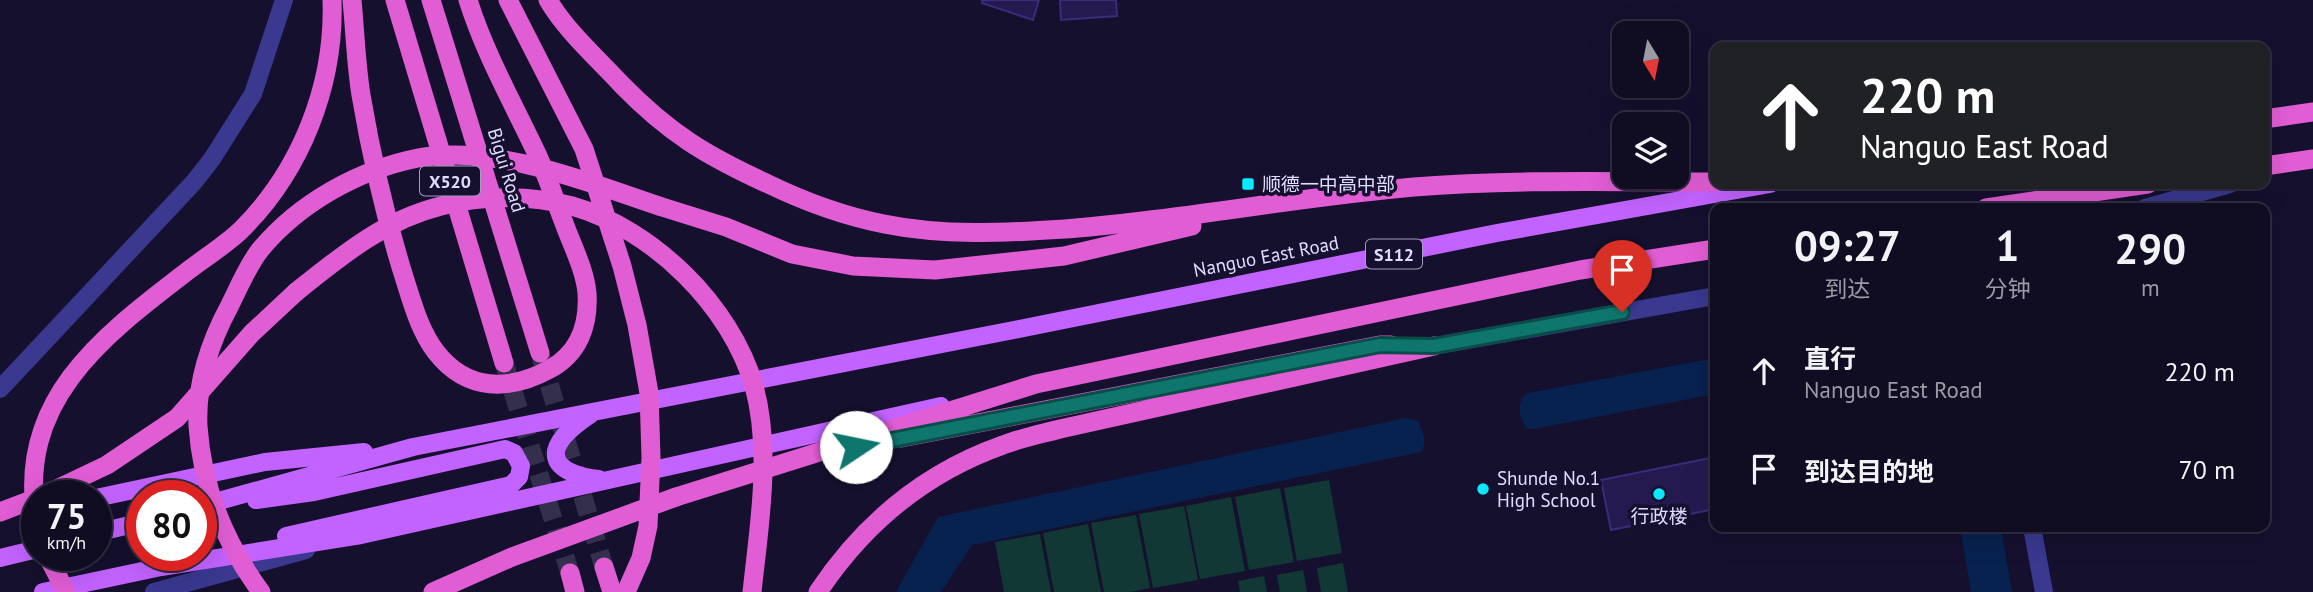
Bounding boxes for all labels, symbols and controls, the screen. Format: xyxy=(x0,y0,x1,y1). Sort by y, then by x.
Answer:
north arrow xyxy=(1612,21,1689,98)
map controls xyxy=(1612,21,1689,189)
text: 220 m xyxy=(1860,63,1995,127)
icon: ahead xyxy=(1745,70,1836,161)
button: layers xyxy=(1612,112,1689,189)
street label: Bigui Road xyxy=(483,125,531,215)
text: Nanguo East Road xyxy=(1860,125,2109,167)
road number: X520 xyxy=(420,166,480,196)
place label: 顺德一中高中部 xyxy=(1262,172,1395,196)
marker: 顺德一中高中部 xyxy=(1240,176,1256,192)
text: 09:27 xyxy=(1794,218,1901,273)
text: 1 xyxy=(1996,218,2019,273)
text: 290 xyxy=(2115,221,2186,276)
street label: Nanguo East Road xyxy=(1191,230,1341,282)
road number: S112 xyxy=(1366,240,1422,268)
pin xyxy=(1592,240,1652,312)
icon: arrive xyxy=(1603,251,1641,289)
text: m xyxy=(2141,273,2160,302)
text: 到达 xyxy=(1824,274,1870,303)
text: 分钟 xyxy=(1985,274,2031,303)
text: 直行 xyxy=(1804,342,1856,375)
icon: ahead xyxy=(1745,352,1783,390)
text: 220 m xyxy=(2164,355,2235,388)
text: Nanguo East Road xyxy=(1804,375,1983,404)
position arrow xyxy=(819,410,893,484)
icon: arrive xyxy=(1745,450,1783,488)
text: 70 m xyxy=(2179,453,2235,486)
text: 到达目的地 xyxy=(1804,455,1934,488)
place label: Shunde No.1 High School xyxy=(1497,466,1600,512)
speed limit sign: 80 xyxy=(126,480,217,571)
marker: Shunde No.1 High School xyxy=(1475,481,1491,497)
marker: 行政楼 xyxy=(1651,486,1667,502)
text: 75 xyxy=(47,493,86,539)
place label: 行政楼 xyxy=(1630,504,1688,528)
text: km/h xyxy=(47,531,86,554)

